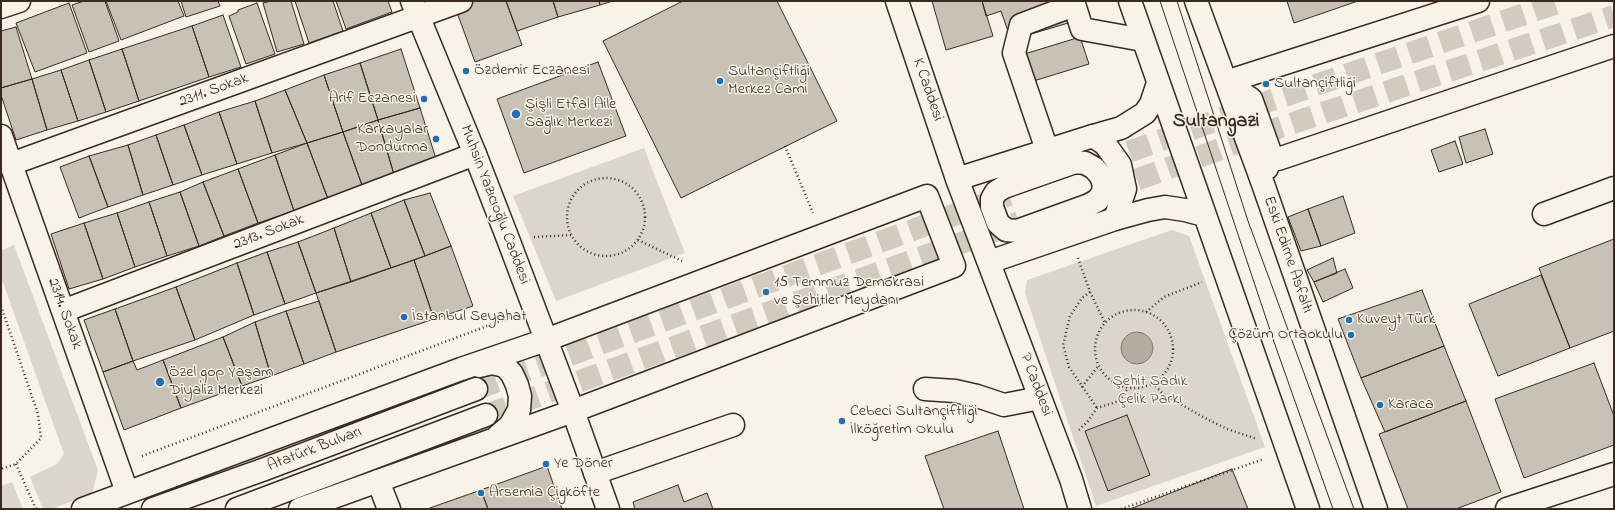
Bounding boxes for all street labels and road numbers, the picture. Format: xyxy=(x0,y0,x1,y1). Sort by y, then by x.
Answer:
street label: K Caddesi xyxy=(907,56,947,124)
street label: 2311. Sokak xyxy=(177,70,251,112)
street label: Muhsin Yazıcıoğlu Caddesi xyxy=(455,123,533,287)
street label: Eski Edirne Asfaltı xyxy=(1258,194,1316,316)
street label: 2313. Sokak xyxy=(231,211,307,255)
street label: 2314. Sokak xyxy=(42,276,86,352)
street label: P Caddesi xyxy=(1014,351,1056,419)
street label: Atatürk Bulvarı xyxy=(265,423,365,477)

